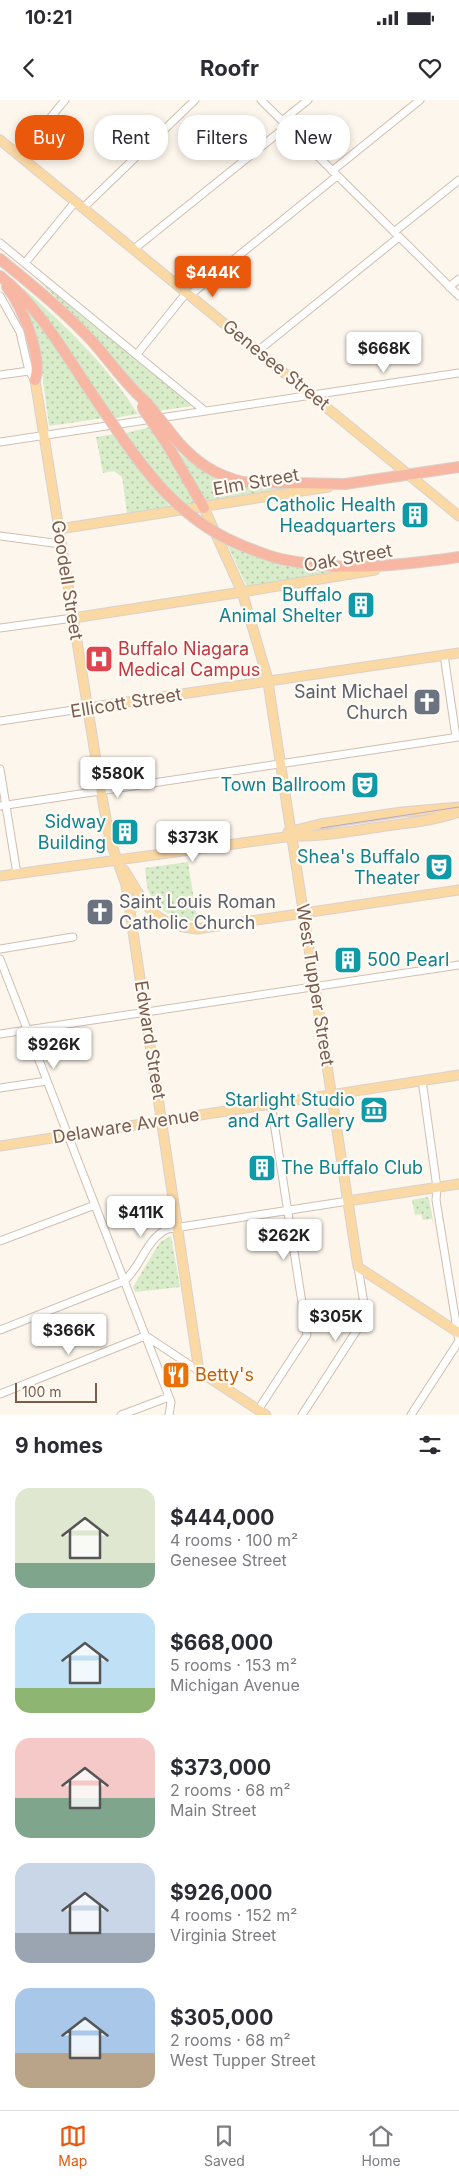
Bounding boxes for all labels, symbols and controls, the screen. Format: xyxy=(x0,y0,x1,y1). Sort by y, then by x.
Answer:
text: 10:21 xyxy=(25,6,73,29)
icon: back xyxy=(15,54,43,82)
icon: heart xyxy=(416,54,444,82)
text: Roofr xyxy=(200,55,259,81)
chip: Buy xyxy=(15,115,84,160)
chip: Rent xyxy=(94,115,168,160)
chip: Filters xyxy=(178,115,266,160)
chip: New xyxy=(276,115,350,160)
pin: $444K xyxy=(178,256,248,298)
text: $444K xyxy=(186,262,240,282)
street label: Genesee Street xyxy=(219,315,334,414)
pin: $668K xyxy=(349,332,419,374)
text: $668K xyxy=(357,338,411,358)
street label: Elm Street xyxy=(211,464,301,499)
place label: Catholic Health Headquarters xyxy=(266,494,396,536)
building icon: Catholic Health Headquarters xyxy=(400,500,430,530)
street label: Goodell Street xyxy=(48,518,87,641)
street label: Oak Street xyxy=(302,539,394,576)
place label: Buffalo Animal Shelter xyxy=(219,584,342,626)
building icon: Buffalo Animal Shelter xyxy=(346,590,376,620)
place label: Buffalo Niagara Medical Campus xyxy=(118,638,260,680)
hospital icon: Buffalo Niagara Medical Campus xyxy=(84,644,114,674)
place label: Saint Michael Church xyxy=(294,681,408,723)
street label: Ellicott Street xyxy=(69,683,183,722)
church icon: Saint Michael Church xyxy=(412,687,442,717)
pin: $580K xyxy=(83,756,153,799)
text: $580K xyxy=(91,763,145,783)
theatre icon: Town Ballroom xyxy=(350,770,380,800)
place label: Town Ballroom xyxy=(220,774,346,795)
place label: Sidway Building xyxy=(38,811,106,853)
building icon: Sidway Building xyxy=(110,817,140,847)
pin: $373K xyxy=(158,820,228,863)
text: $373K xyxy=(167,827,219,847)
place label: Shea's Buffalo Theater xyxy=(297,846,420,888)
theatre icon: Shea's Buffalo Theater xyxy=(424,852,454,882)
place label: Saint Louis Roman Catholic Church xyxy=(119,891,276,933)
church icon: Saint Louis Roman Catholic Church xyxy=(85,897,115,927)
street label: West Tupper Street xyxy=(292,902,339,1068)
building icon: 500 Pearl xyxy=(333,945,363,975)
place label: 500 Pearl xyxy=(367,949,449,970)
street label: Edward Street xyxy=(131,979,170,1101)
pin: $926K xyxy=(19,1028,89,1070)
text: $926K xyxy=(28,1034,80,1054)
place label: Starlight Studio and Art Gallery xyxy=(225,1089,355,1131)
museum icon: Starlight Studio and Art Gallery xyxy=(359,1095,389,1125)
street label: Delaware Avenue xyxy=(51,1104,201,1147)
building icon: The Buffalo Club xyxy=(247,1153,277,1183)
place label: The Buffalo Club xyxy=(281,1157,423,1178)
pin: $411K xyxy=(106,1196,176,1238)
text: $411K xyxy=(118,1202,164,1222)
pin: $262K xyxy=(249,1218,319,1261)
text: $262K xyxy=(258,1225,310,1245)
pin: $305K xyxy=(301,1300,371,1342)
text: $305K xyxy=(309,1306,363,1326)
pin: $366K xyxy=(34,1314,104,1356)
text: $366K xyxy=(42,1320,96,1340)
restaurant icon: Betty's xyxy=(161,1360,191,1390)
place label: Betty's xyxy=(195,1364,254,1385)
scale bar xyxy=(15,1380,98,1403)
text: 100 m xyxy=(22,1383,62,1400)
icon: filters xyxy=(416,1431,444,1459)
text: 9 homes xyxy=(15,1433,103,1458)
text: $444,000 xyxy=(170,1505,275,1530)
icon: home xyxy=(55,1508,115,1568)
text: 4 rooms · 100 m² xyxy=(170,1530,298,1550)
text: Genesee Street xyxy=(170,1550,287,1570)
text: $668,000 xyxy=(170,1630,273,1655)
icon: home xyxy=(55,1633,115,1693)
text: 5 rooms · 153 m² xyxy=(170,1655,297,1675)
text: Michigan Avenue xyxy=(170,1675,300,1695)
text: $373,000 xyxy=(170,1755,271,1780)
icon: home xyxy=(55,1758,115,1818)
text: 2 rooms · 68 m² xyxy=(170,1780,291,1800)
text: Main Street xyxy=(170,1800,256,1820)
text: $926,000 xyxy=(170,1880,273,1905)
icon: home xyxy=(55,1883,115,1943)
text: 4 rooms · 152 m² xyxy=(170,1905,297,1925)
text: Virginia Street xyxy=(170,1925,276,1945)
text: $305,000 xyxy=(170,2005,273,2030)
icon: home xyxy=(55,2008,115,2068)
text: 2 rooms · 68 m² xyxy=(170,2030,291,2050)
text: West Tupper Street xyxy=(170,2050,316,2070)
tab: Map xyxy=(58,2122,87,2169)
tab: Saved xyxy=(204,2122,245,2169)
tab: Home xyxy=(361,2122,401,2169)

